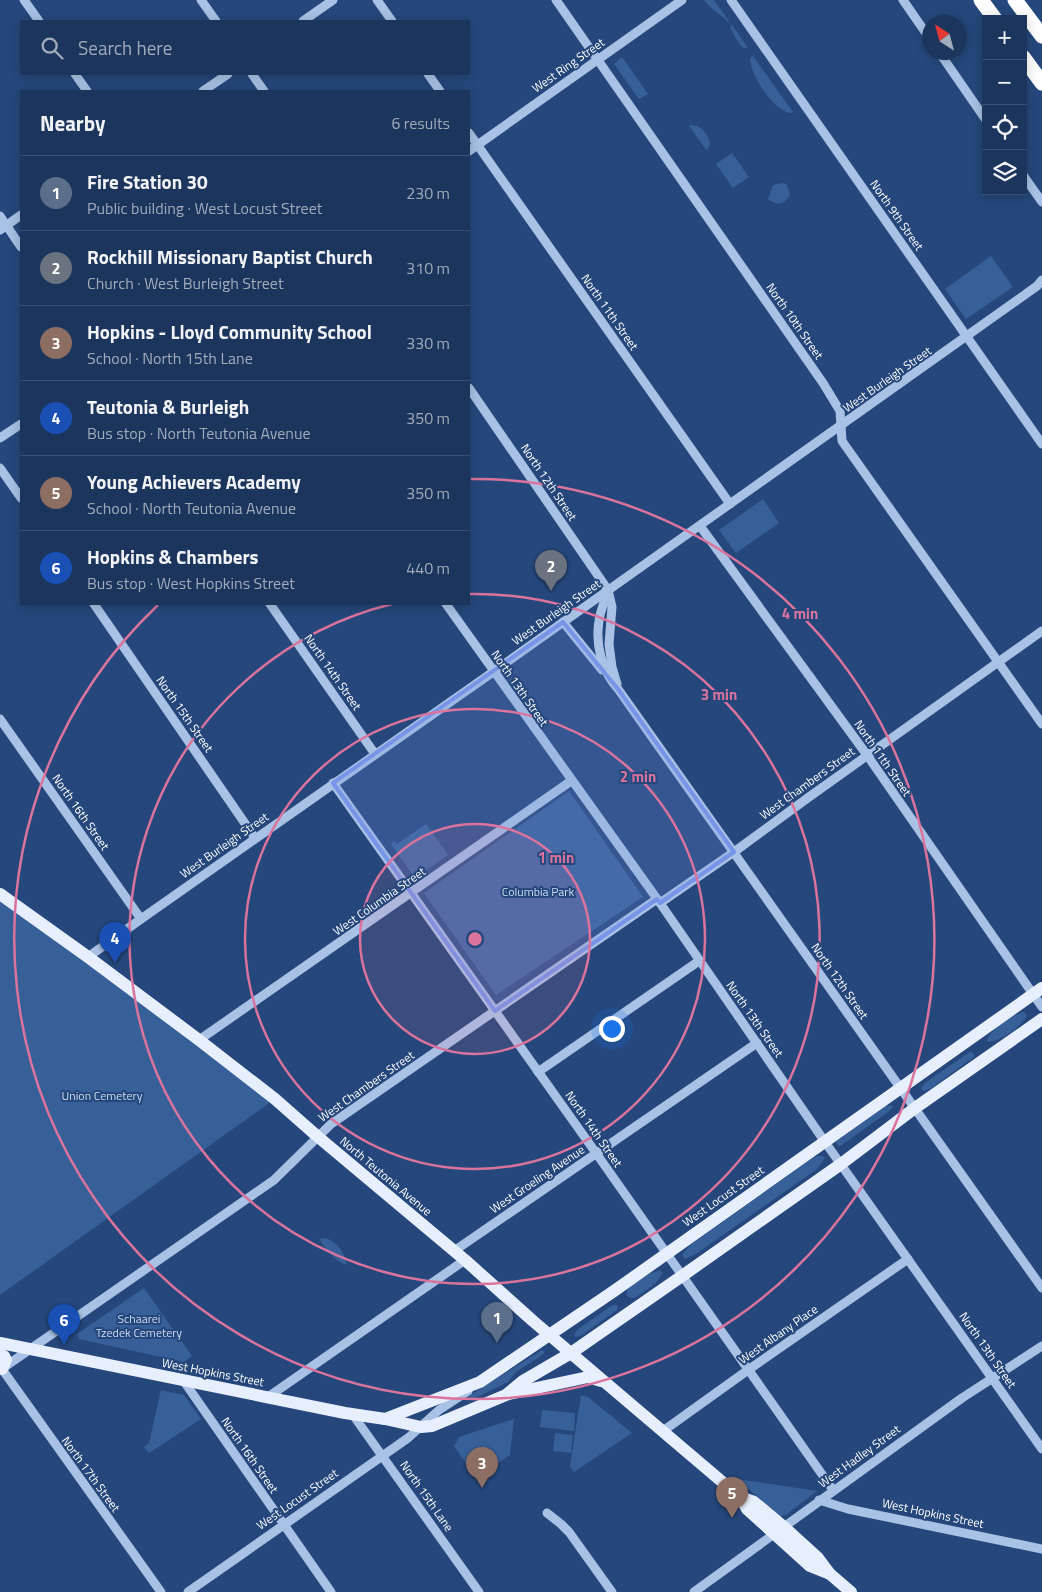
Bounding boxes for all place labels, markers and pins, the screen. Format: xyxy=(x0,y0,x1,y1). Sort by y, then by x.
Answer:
pin: 2 xyxy=(535,550,567,591)
pin: 4 xyxy=(99,922,131,963)
centre of rings xyxy=(466,930,484,948)
pin: 1 xyxy=(481,1302,513,1343)
pin: 6 xyxy=(48,1304,80,1345)
pin: 3 xyxy=(466,1447,498,1488)
pin: 5 xyxy=(716,1477,748,1518)

